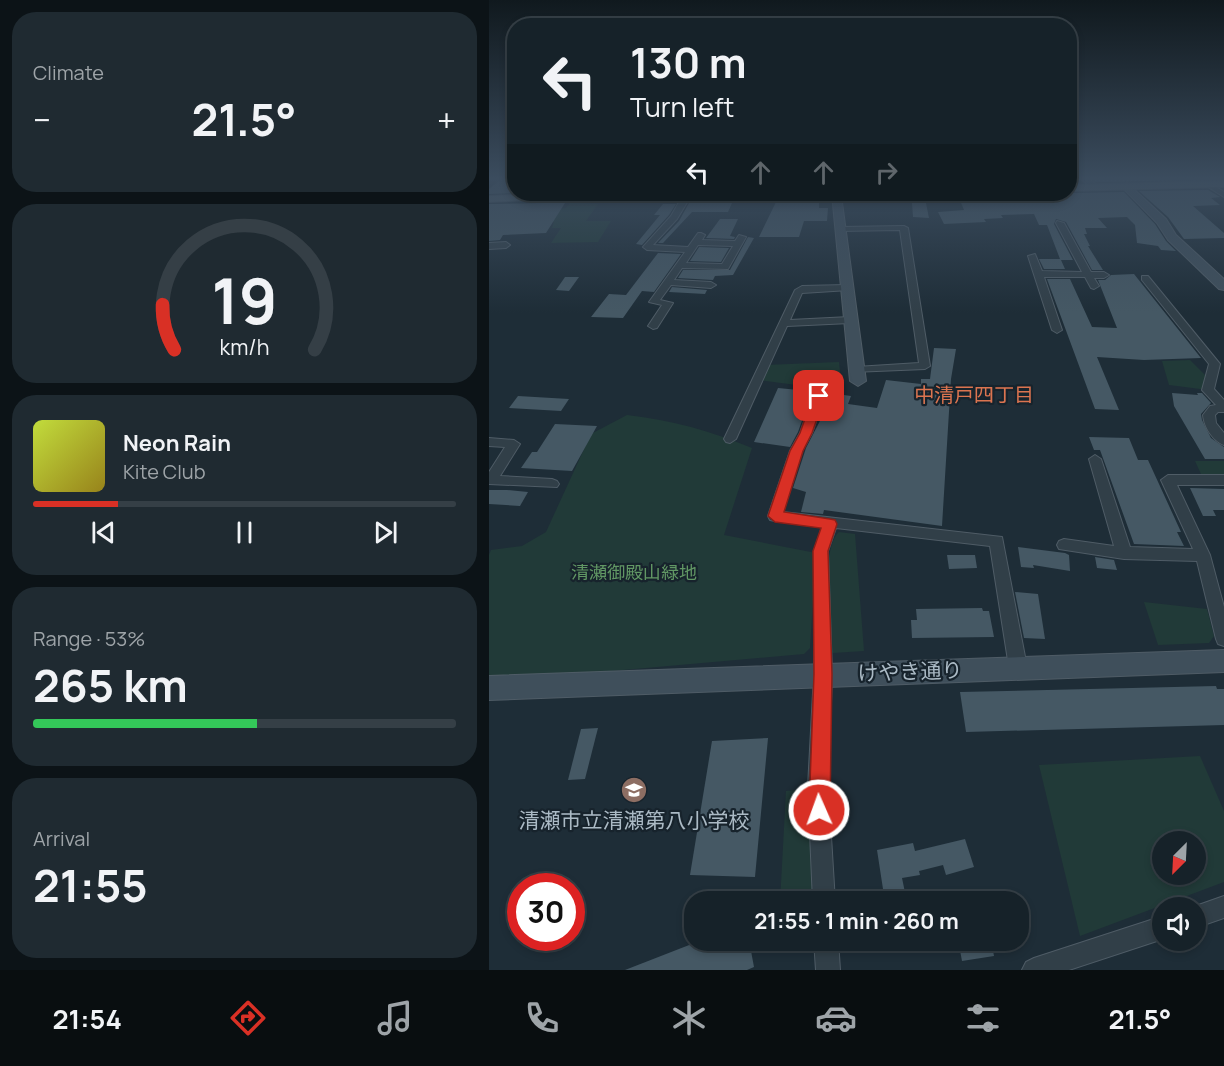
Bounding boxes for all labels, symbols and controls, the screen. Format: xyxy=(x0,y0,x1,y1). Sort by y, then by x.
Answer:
text: 130 m xyxy=(630,33,747,91)
icon: left xyxy=(531,42,609,120)
text: Climate xyxy=(33,59,104,86)
text: 21.5° xyxy=(191,88,296,150)
text: Turn left xyxy=(630,88,734,125)
text: − xyxy=(33,97,51,142)
text: + xyxy=(437,97,456,142)
icon: left xyxy=(681,156,714,189)
icon: ahead xyxy=(744,156,777,189)
icon: ahead xyxy=(807,156,840,189)
icon: right xyxy=(870,156,903,189)
text: 19 xyxy=(211,258,278,344)
text: km/h xyxy=(220,333,269,362)
pin xyxy=(793,370,844,421)
icon: arrive xyxy=(802,379,835,412)
district label: 中清戸四丁目 xyxy=(914,381,1034,408)
text: Neon Rain xyxy=(123,428,231,458)
text: Kite Club xyxy=(123,458,206,485)
icon: previous xyxy=(87,516,120,549)
icon: pause xyxy=(228,516,261,549)
icon: next xyxy=(369,516,402,549)
park label: 清瀬御殿山緑地 xyxy=(571,560,697,584)
text: Range · 53% xyxy=(33,625,145,652)
text: 265 km xyxy=(33,654,188,716)
street label: けやき通り xyxy=(857,655,963,687)
school or university icon: 清瀬市立清瀬第八小学校 xyxy=(619,775,649,805)
position arrow xyxy=(787,778,851,842)
place label: 清瀬市立清瀬第八小学校 xyxy=(519,806,750,834)
text: Arrival xyxy=(33,825,90,852)
north arrow xyxy=(1152,831,1206,885)
map controls xyxy=(1152,831,1206,951)
text: 21:55 xyxy=(33,854,148,916)
speed limit sign: 30 xyxy=(507,873,585,951)
button: sound xyxy=(1152,897,1206,951)
text: 21:55 · 1 min · 260 m xyxy=(754,906,959,936)
icon: directions xyxy=(227,997,269,1039)
icon: music xyxy=(374,997,416,1039)
icon: phone xyxy=(521,997,563,1039)
icon: climate xyxy=(668,997,710,1039)
icon: car xyxy=(815,997,857,1039)
icon: filters xyxy=(962,997,1004,1039)
text: 21:54 xyxy=(52,1000,122,1037)
text: 21.5° xyxy=(1108,1000,1171,1037)

